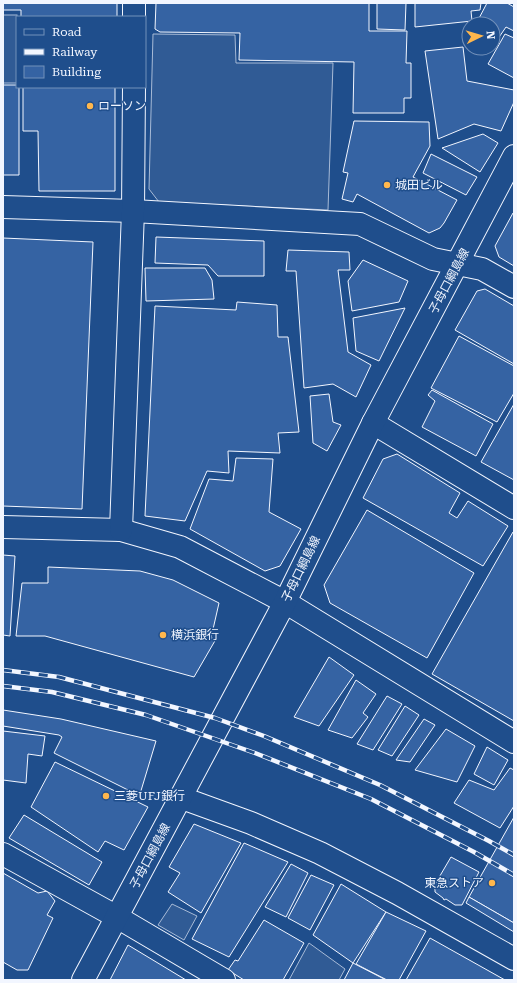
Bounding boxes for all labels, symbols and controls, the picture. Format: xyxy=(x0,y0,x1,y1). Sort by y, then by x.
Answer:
legend xyxy=(16,16,146,88)
north arrow xyxy=(461,16,501,56)
text: Road xyxy=(52,25,82,39)
text: N xyxy=(484,30,497,40)
text: Railway xyxy=(52,45,98,59)
text: Building xyxy=(52,65,101,79)
place label: ローソン xyxy=(98,99,146,113)
marker: ローソン xyxy=(85,101,95,111)
place label: 城田ビル xyxy=(395,178,443,192)
marker: 城田ビル xyxy=(382,180,392,190)
street label: 子母口綱島線 xyxy=(426,246,472,316)
street label: 子母口綱島線 xyxy=(279,534,323,604)
place label: 横浜銀行 xyxy=(171,628,219,642)
marker: 横浜銀行 xyxy=(158,630,168,640)
place label: 三菱UFJ銀行 xyxy=(114,789,185,803)
marker: 三菱UFJ銀行 xyxy=(101,791,111,801)
street label: 子母口綱島線 xyxy=(127,821,173,891)
place label: 東急ストア xyxy=(424,876,484,890)
marker: 東急ストア xyxy=(487,878,497,888)

